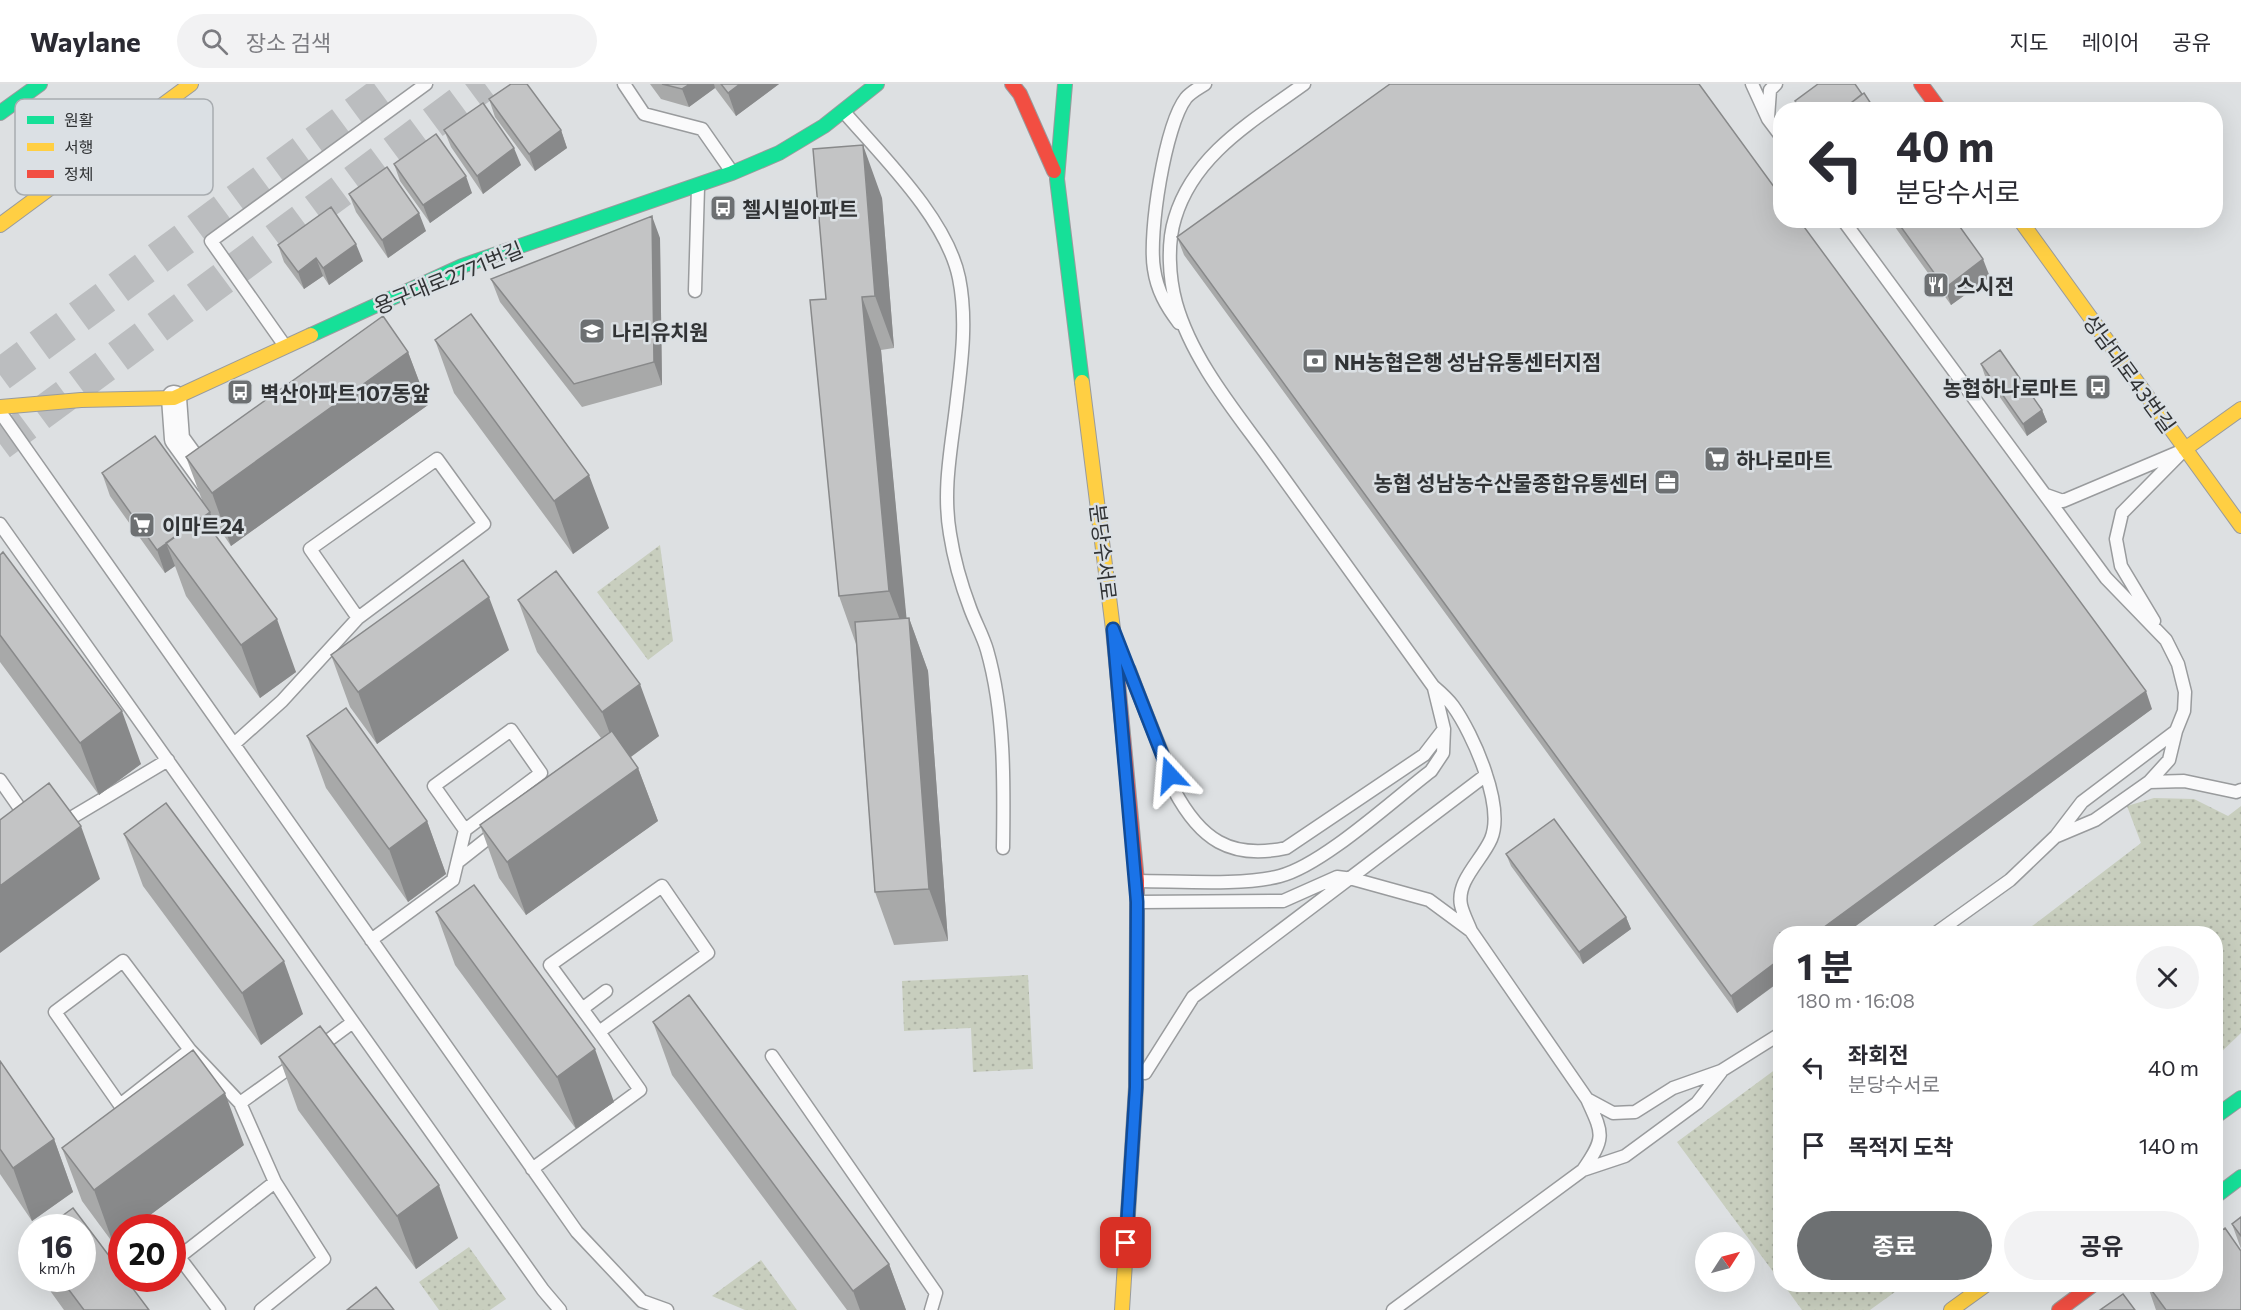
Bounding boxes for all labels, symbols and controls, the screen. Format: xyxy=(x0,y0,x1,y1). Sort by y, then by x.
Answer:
search box xyxy=(177,14,597,68)
text: Waylane xyxy=(30,24,141,58)
icon: search xyxy=(198,25,231,58)
text: 장소 검색 xyxy=(246,29,331,56)
text: 지도 xyxy=(2010,29,2048,54)
text: 레이어 xyxy=(2081,29,2139,54)
text: 공유 xyxy=(2172,29,2211,54)
legend xyxy=(15,99,213,195)
text: 원활 xyxy=(64,110,94,129)
text: 40 m xyxy=(1896,119,1994,171)
icon: left xyxy=(1797,126,1875,204)
text: 서행 xyxy=(64,137,93,156)
text: 정체 xyxy=(64,164,93,183)
text: 분당수서로 xyxy=(1896,175,2020,208)
bus stop icon: 첼시빌아파트 xyxy=(708,193,738,223)
place label: 첼시빌아파트 xyxy=(742,196,858,221)
street label: 용구대로2771번길 xyxy=(370,236,526,318)
restaurant icon: 스시전 xyxy=(1921,270,1951,300)
place label: 스시전 xyxy=(1956,273,2014,298)
street label: 성남대로43번길 xyxy=(2079,309,2181,437)
school or university icon: 나리유치원 xyxy=(577,316,607,346)
place label: 나리유치원 xyxy=(612,319,709,344)
bank icon: NH농협은행 성남유통센터지점 xyxy=(1300,346,1330,376)
place label: NH농협은행 성남유통센터지점 xyxy=(1334,349,1601,374)
bus stop icon: 농협하나로마트 xyxy=(2083,372,2113,402)
place label: 농협하나로마트 xyxy=(1943,375,2078,400)
bus stop icon: 벽산아파트107동앞 xyxy=(225,377,255,407)
place label: 벽산아파트107동앞 xyxy=(260,380,430,405)
supermarket icon: 하나로마트 xyxy=(1702,444,1732,474)
place label: 하나로마트 xyxy=(1736,447,1833,472)
office icon: 농협 성남농수산물종합유통센터 xyxy=(1652,467,1682,497)
place label: 농협 성남농수산물종합유통센터 xyxy=(1374,470,1648,495)
street label: 분당수서로 xyxy=(1086,503,1122,601)
supermarket icon: 이마트24 xyxy=(127,510,157,540)
place label: 이마트24 xyxy=(162,513,245,538)
position arrow xyxy=(1138,743,1202,807)
text: 1 분 xyxy=(1797,943,1853,987)
button: close xyxy=(2136,946,2199,1009)
text: 180 m · 16:08 xyxy=(1797,988,1915,1012)
text: 좌회전 xyxy=(1848,1041,1909,1068)
icon: left xyxy=(1797,1051,1830,1084)
text: 40 m xyxy=(2148,1054,2199,1081)
text: 분당수서로 xyxy=(1848,1072,1940,1096)
icon: arrive xyxy=(1797,1129,1830,1162)
text: 140 m xyxy=(2139,1132,2199,1159)
text: 목적지 도착 xyxy=(1848,1133,1953,1160)
button: 종료 xyxy=(1797,1211,1992,1280)
button: 공유 xyxy=(2004,1211,2199,1280)
speed limit sign: 20 xyxy=(108,1214,186,1292)
pin xyxy=(1100,1217,1151,1268)
icon: arrive xyxy=(1109,1226,1142,1259)
text: 16 xyxy=(41,1227,73,1264)
north arrow xyxy=(1695,1232,1755,1292)
map controls xyxy=(1695,1232,1755,1292)
text: km/h xyxy=(39,1259,75,1277)

